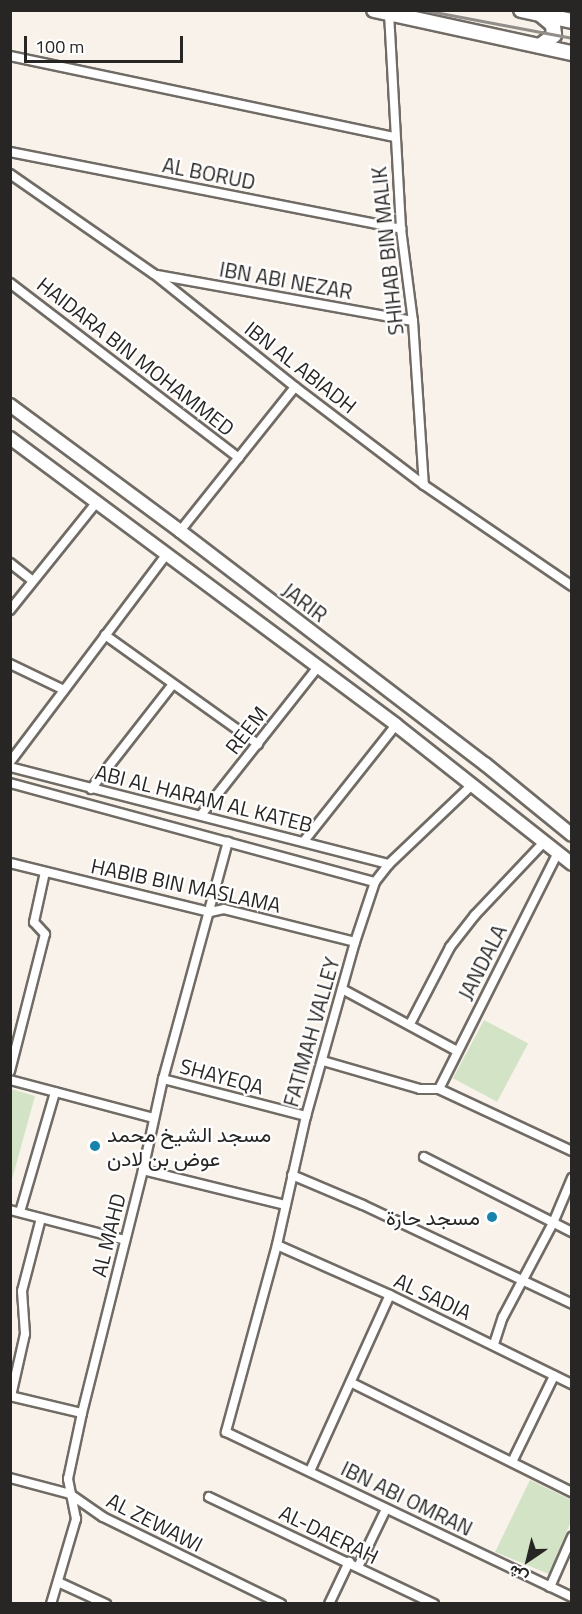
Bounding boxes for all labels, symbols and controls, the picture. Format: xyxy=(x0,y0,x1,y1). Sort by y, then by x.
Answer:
scale bar xyxy=(27,24,186,62)
text: 100 m xyxy=(35,33,84,60)
street label: AL BORUD xyxy=(160,152,258,194)
street label: SHIHAB BIN MALIK xyxy=(366,166,408,336)
street label: IBN ABI NEZAR xyxy=(217,256,355,304)
street label: HAIDARA BIN MOHAMMED xyxy=(32,271,240,441)
street label: IBN AL ABIADH xyxy=(240,316,362,418)
street label: JARIR xyxy=(278,577,332,627)
street label: REEM xyxy=(220,701,272,759)
street label: ABI AL HARAM AL KATEB xyxy=(93,759,315,837)
street label: HABIB BIN MASLAMA xyxy=(89,853,283,917)
street label: JANDALA xyxy=(452,920,512,1004)
street label: FATIMAH VALLEY xyxy=(278,954,344,1110)
street label: SHAYEQA xyxy=(177,1053,267,1099)
place label: مسجد الشيخ محمد عوض بن لادن xyxy=(107,1121,271,1171)
marker: مسجد الشيخ محمد عوض بن لادن xyxy=(88,1139,102,1153)
street label: AL MAHD xyxy=(85,1191,131,1279)
place label: مسجد حارة xyxy=(386,1204,480,1230)
marker: مسجد حارة xyxy=(485,1210,499,1224)
street label: AL SADIA xyxy=(390,1267,476,1325)
street label: IBN ABI OMRAN xyxy=(337,1455,477,1541)
street label: AL ZEWAWI xyxy=(103,1487,207,1557)
street label: AL-DAERAH xyxy=(275,1499,383,1569)
north arrow xyxy=(498,1530,558,1590)
text: ش xyxy=(503,1559,532,1590)

